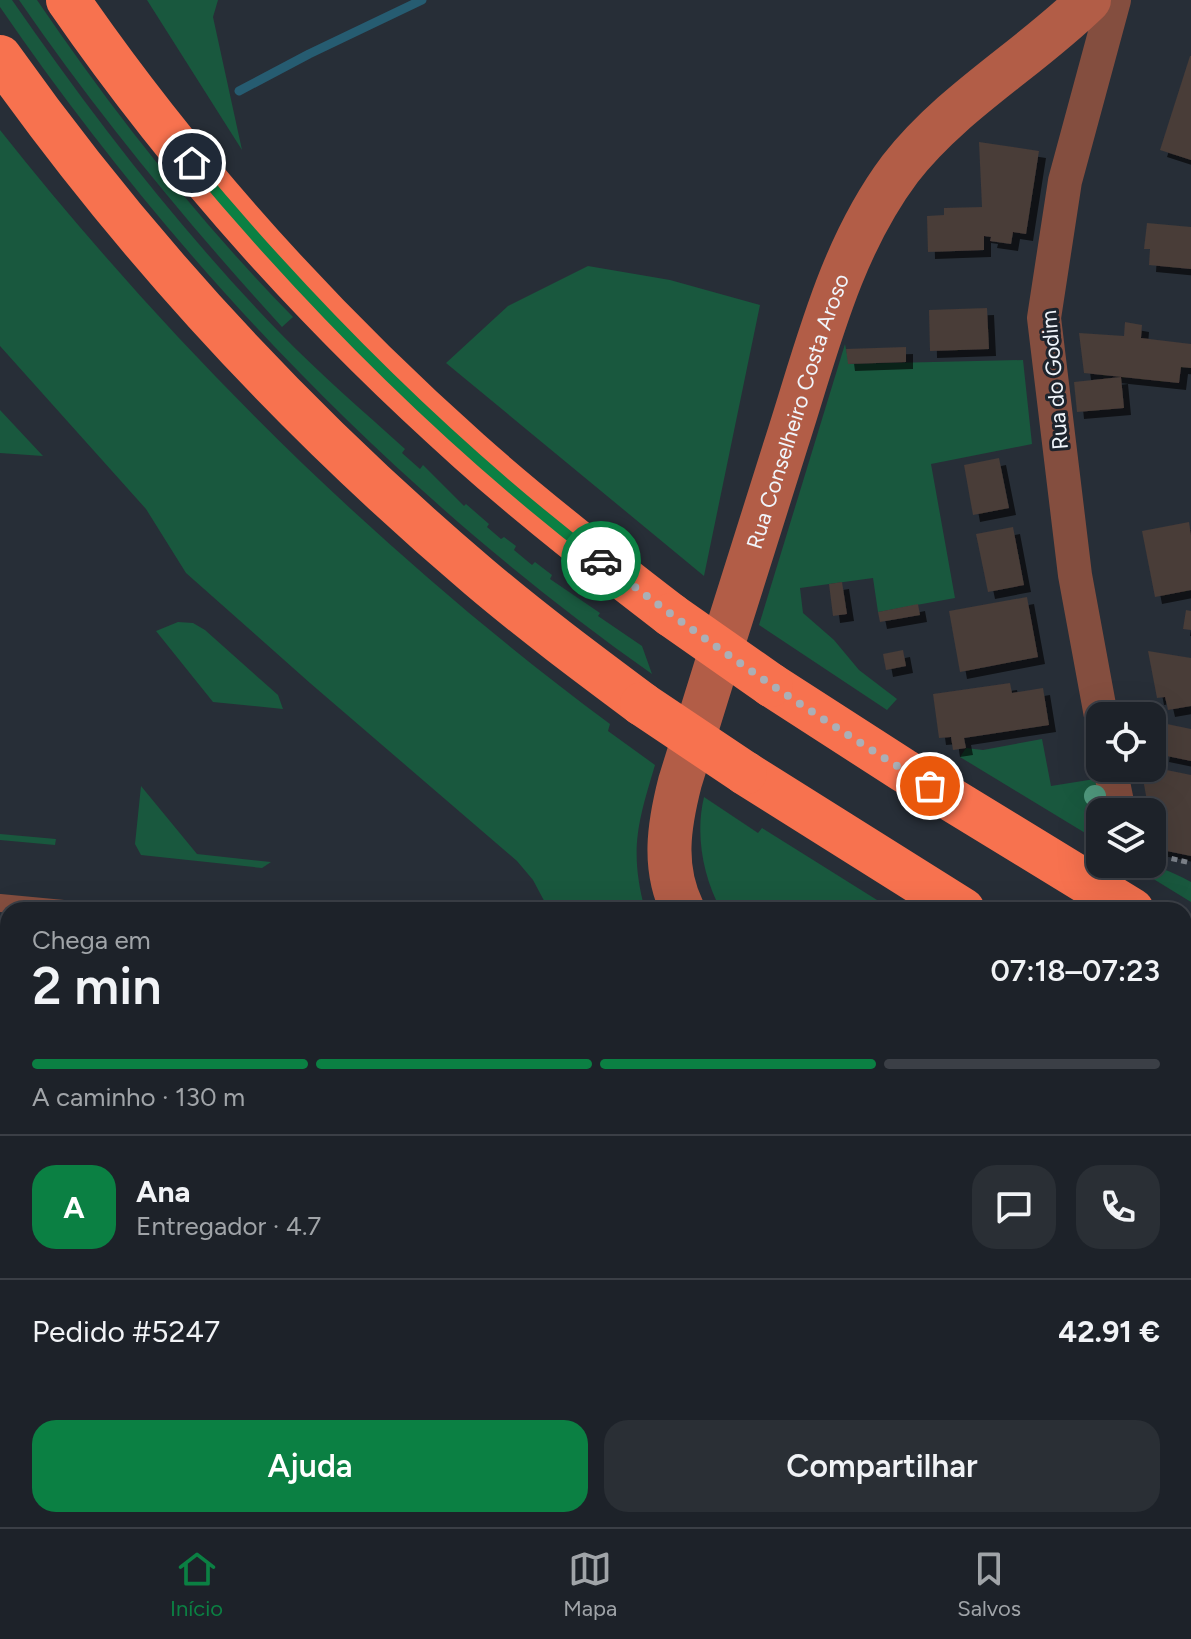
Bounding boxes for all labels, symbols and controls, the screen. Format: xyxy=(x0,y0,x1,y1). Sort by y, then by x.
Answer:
pin xyxy=(158,129,226,197)
icon: home xyxy=(170,141,214,185)
street label: Rua Conselheiro Costa Aroso xyxy=(741,270,855,552)
street label: Rua do Godim xyxy=(1035,309,1074,451)
courier xyxy=(561,521,641,601)
icon: car xyxy=(579,539,623,583)
map controls xyxy=(1086,702,1166,878)
button: locate xyxy=(1086,702,1166,782)
pin xyxy=(896,752,964,820)
icon: bag xyxy=(908,764,952,808)
button: layers xyxy=(1086,798,1166,878)
text: Chega em xyxy=(32,924,151,956)
text: 07:18–07:23 xyxy=(990,952,1160,989)
text: 2 min xyxy=(32,955,161,1017)
text: A caminho · 130 m xyxy=(32,1081,245,1113)
button: chat xyxy=(972,1165,1056,1249)
button: phone xyxy=(1076,1165,1160,1249)
text: Ana xyxy=(136,1173,190,1210)
text: A xyxy=(63,1189,85,1226)
text: Entregador · 4.7 xyxy=(136,1210,321,1242)
text: Pedido #5247 xyxy=(32,1313,220,1350)
text: 42.91 € xyxy=(1058,1313,1160,1350)
button: Ajuda xyxy=(32,1420,588,1512)
button: Compartilhar xyxy=(604,1420,1160,1512)
tab: Início xyxy=(170,1547,223,1622)
tab: Mapa xyxy=(563,1547,617,1622)
tab: Salvos xyxy=(957,1547,1021,1622)

